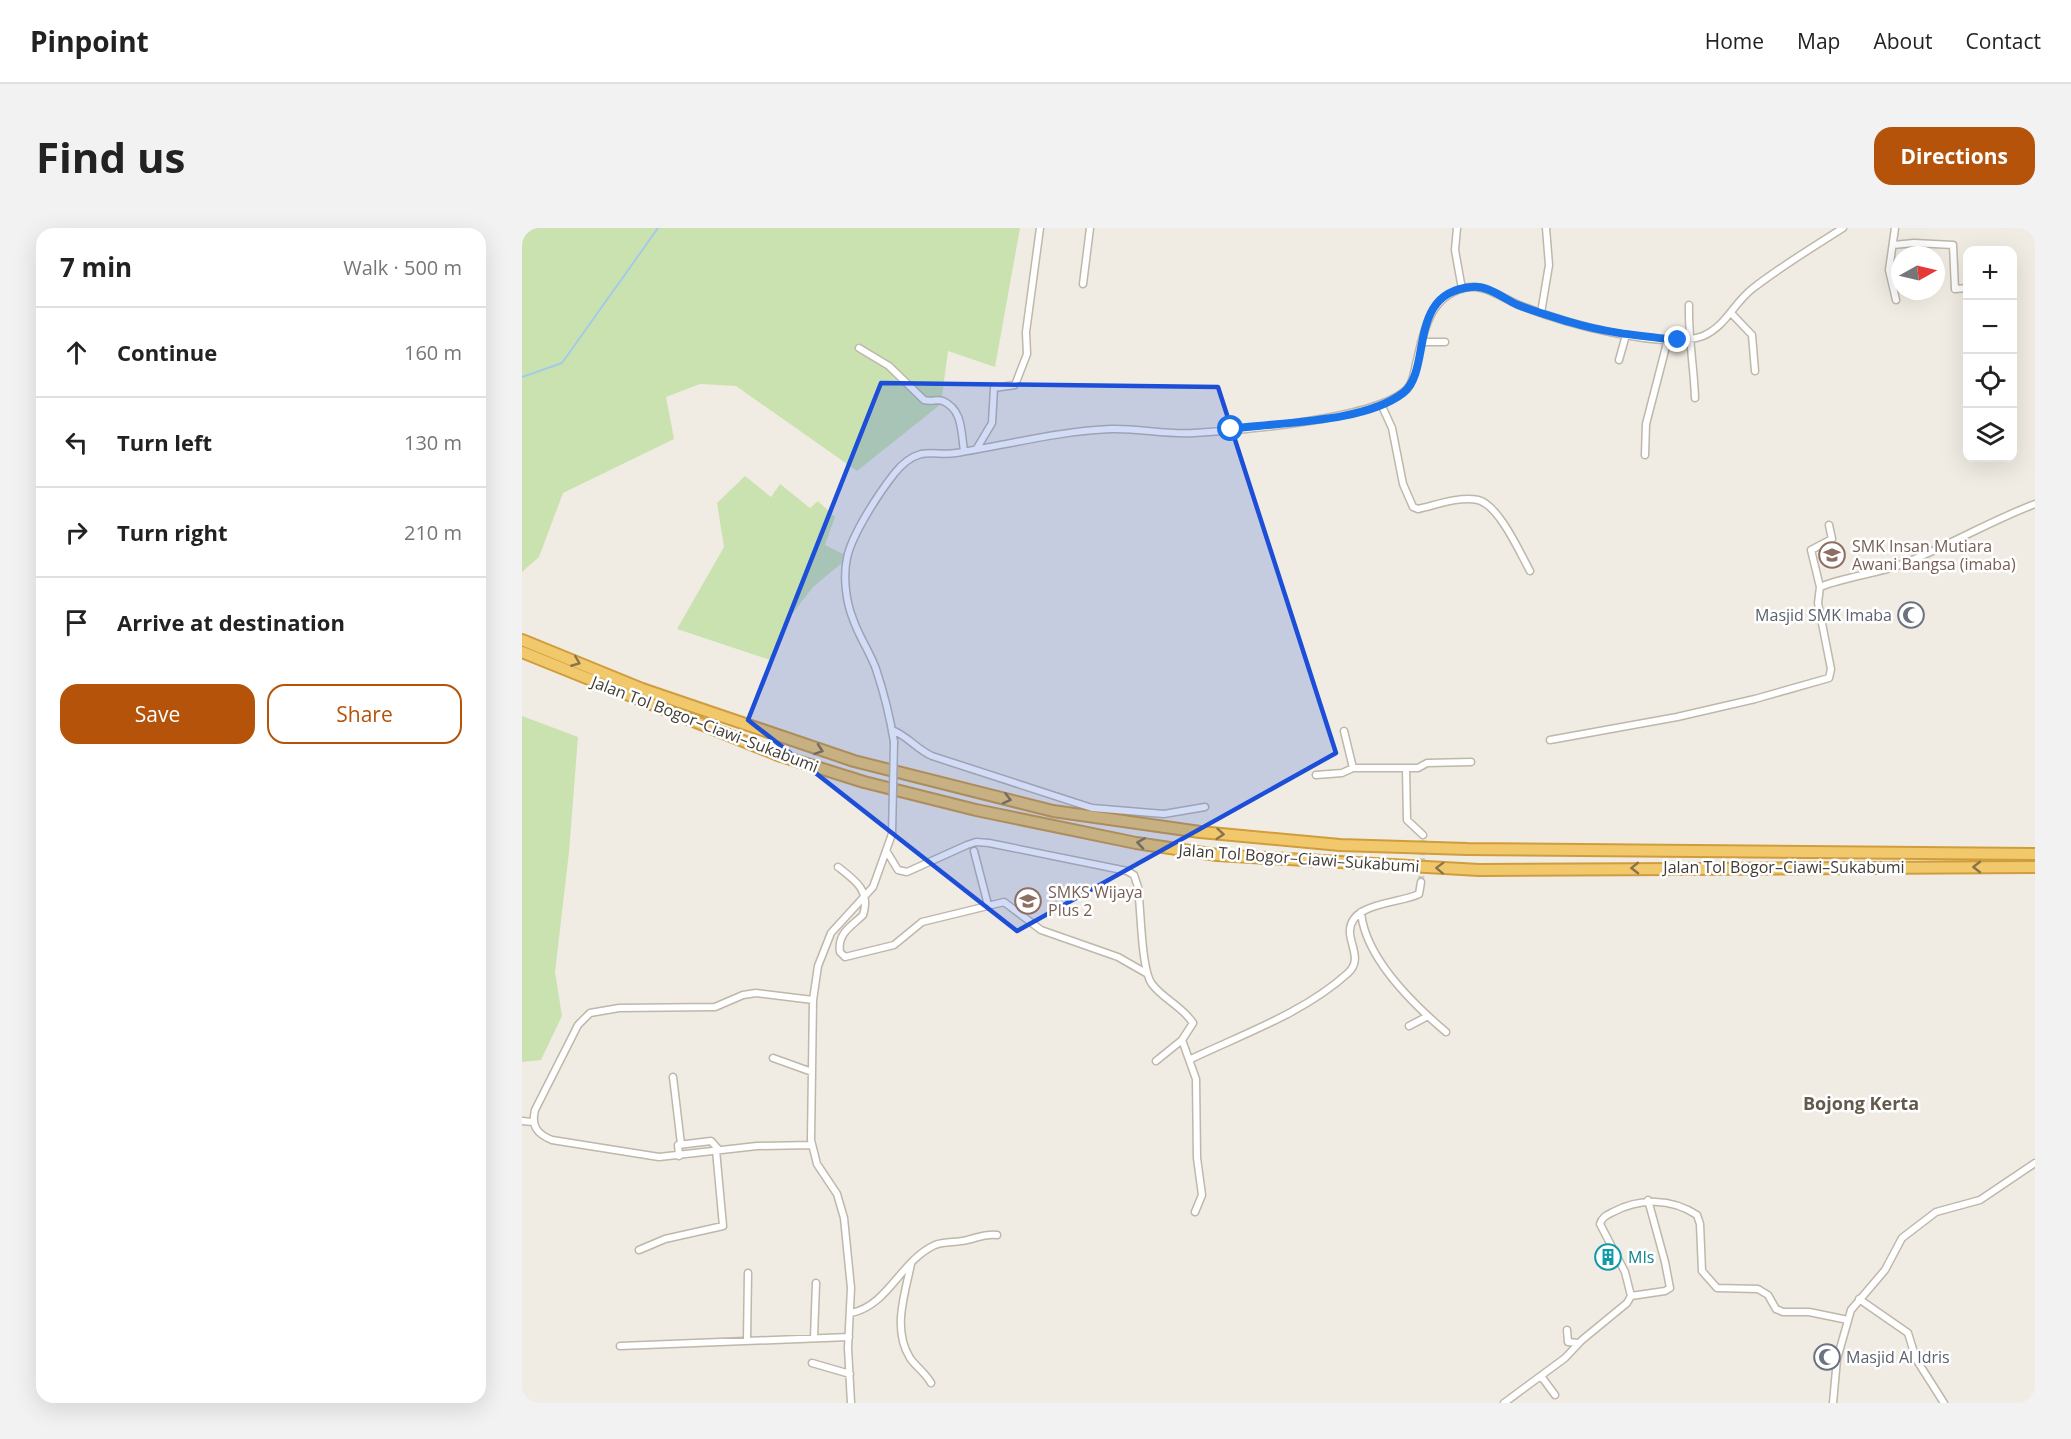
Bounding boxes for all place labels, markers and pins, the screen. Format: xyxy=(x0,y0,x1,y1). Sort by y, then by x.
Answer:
place label: SMK Insan Mutiara Awani Bangsa (imaba) xyxy=(1852,535,2016,575)
school or university icon: SMK Insan Mutiara Awani Bangsa (imaba) xyxy=(1817,540,1847,570)
mosque icon: Masjid SMK Imaba xyxy=(1896,600,1926,630)
place label: Masjid SMK Imaba xyxy=(1755,604,1892,626)
place label: SMKS Wijaya Plus 2 xyxy=(1048,881,1143,921)
school or university icon: SMKS Wijaya Plus 2 xyxy=(1013,886,1043,916)
building icon: MIs xyxy=(1593,1242,1623,1272)
place label: MIs xyxy=(1628,1246,1654,1268)
mosque icon: Masjid Al Idris xyxy=(1812,1342,1842,1372)
place label: Masjid Al Idris xyxy=(1846,1346,1950,1368)

